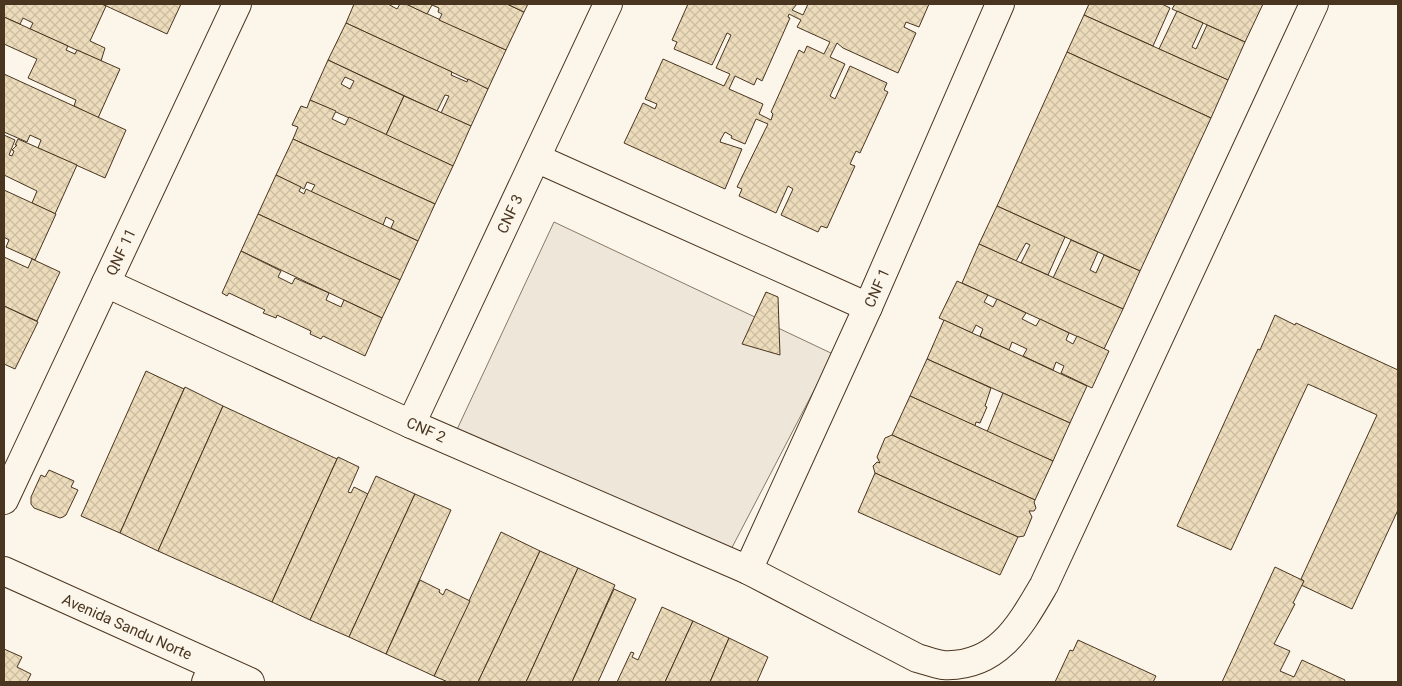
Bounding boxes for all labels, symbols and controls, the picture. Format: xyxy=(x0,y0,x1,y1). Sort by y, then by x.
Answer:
street label: CNF 3 xyxy=(493,192,527,236)
street label: QNF 11 xyxy=(102,226,140,278)
street label: CNF 1 xyxy=(860,266,894,310)
street label: CNF 2 xyxy=(404,413,448,447)
street label: Avenida Sandu Norte xyxy=(59,590,195,664)

